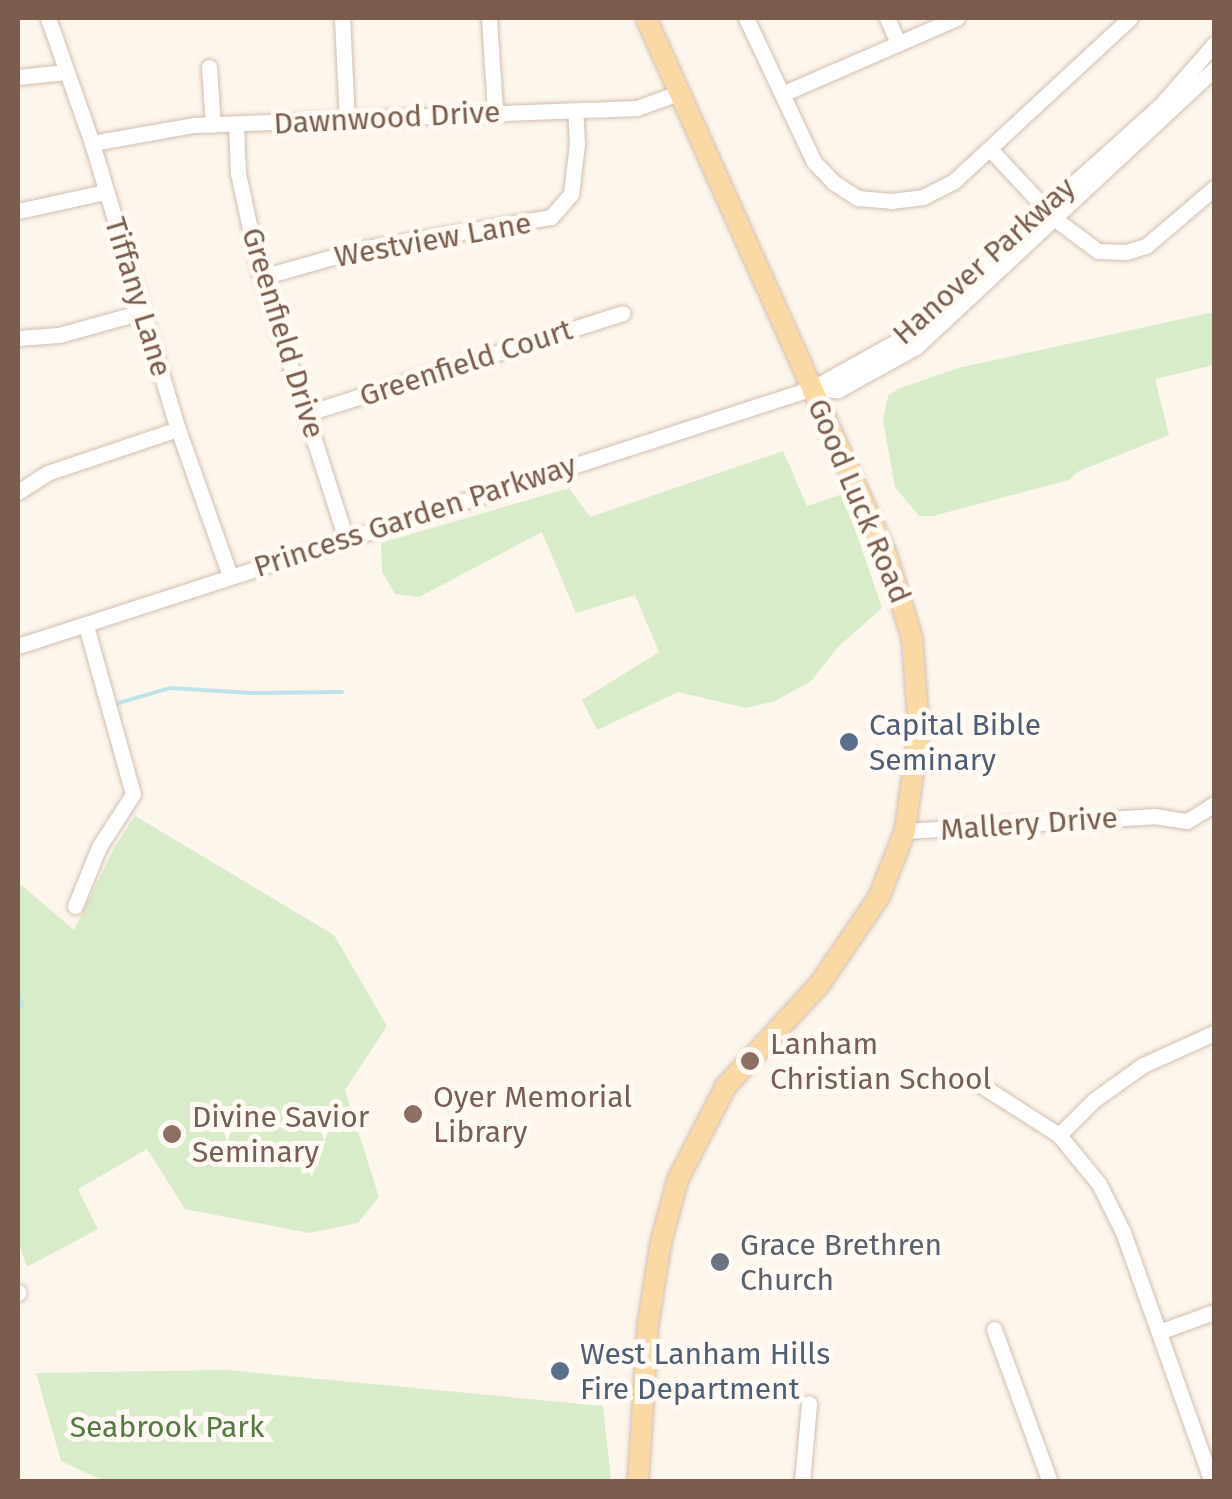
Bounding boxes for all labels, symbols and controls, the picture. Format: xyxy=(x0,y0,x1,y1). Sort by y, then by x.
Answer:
street label: Dawnwood Drive xyxy=(273,94,501,142)
street label: Hanover Parkway xyxy=(885,170,1083,352)
street label: Westview Lane xyxy=(332,205,534,275)
street label: Tiffany Lane xyxy=(97,213,179,381)
street label: Greenfield Drive xyxy=(234,223,332,443)
street label: Greenfield Court xyxy=(355,312,577,414)
street label: Good Luck Road xyxy=(800,393,918,609)
street label: Princess Garden Parkway xyxy=(249,447,581,585)
place label: Capital Bible Seminary xyxy=(869,707,1041,778)
marker: Capital Bible Seminary xyxy=(838,731,860,753)
street label: Mallery Drive xyxy=(939,800,1119,848)
place label: Lanham Christian School xyxy=(770,1026,991,1096)
marker: Lanham Christian School xyxy=(739,1050,761,1072)
place label: Oyer Memorial Library xyxy=(433,1079,632,1150)
place label: Divine Savior Seminary xyxy=(192,1099,369,1170)
marker: Oyer Memorial Library xyxy=(402,1103,424,1125)
marker: Divine Savior Seminary xyxy=(161,1123,183,1145)
place label: Grace Brethren Church xyxy=(740,1227,942,1298)
marker: Grace Brethren Church xyxy=(709,1251,731,1273)
place label: West Lanham Hills Fire Department xyxy=(580,1336,830,1406)
marker: West Lanham Hills Fire Department xyxy=(549,1360,571,1382)
park label: Seabrook Park xyxy=(70,1409,264,1445)

